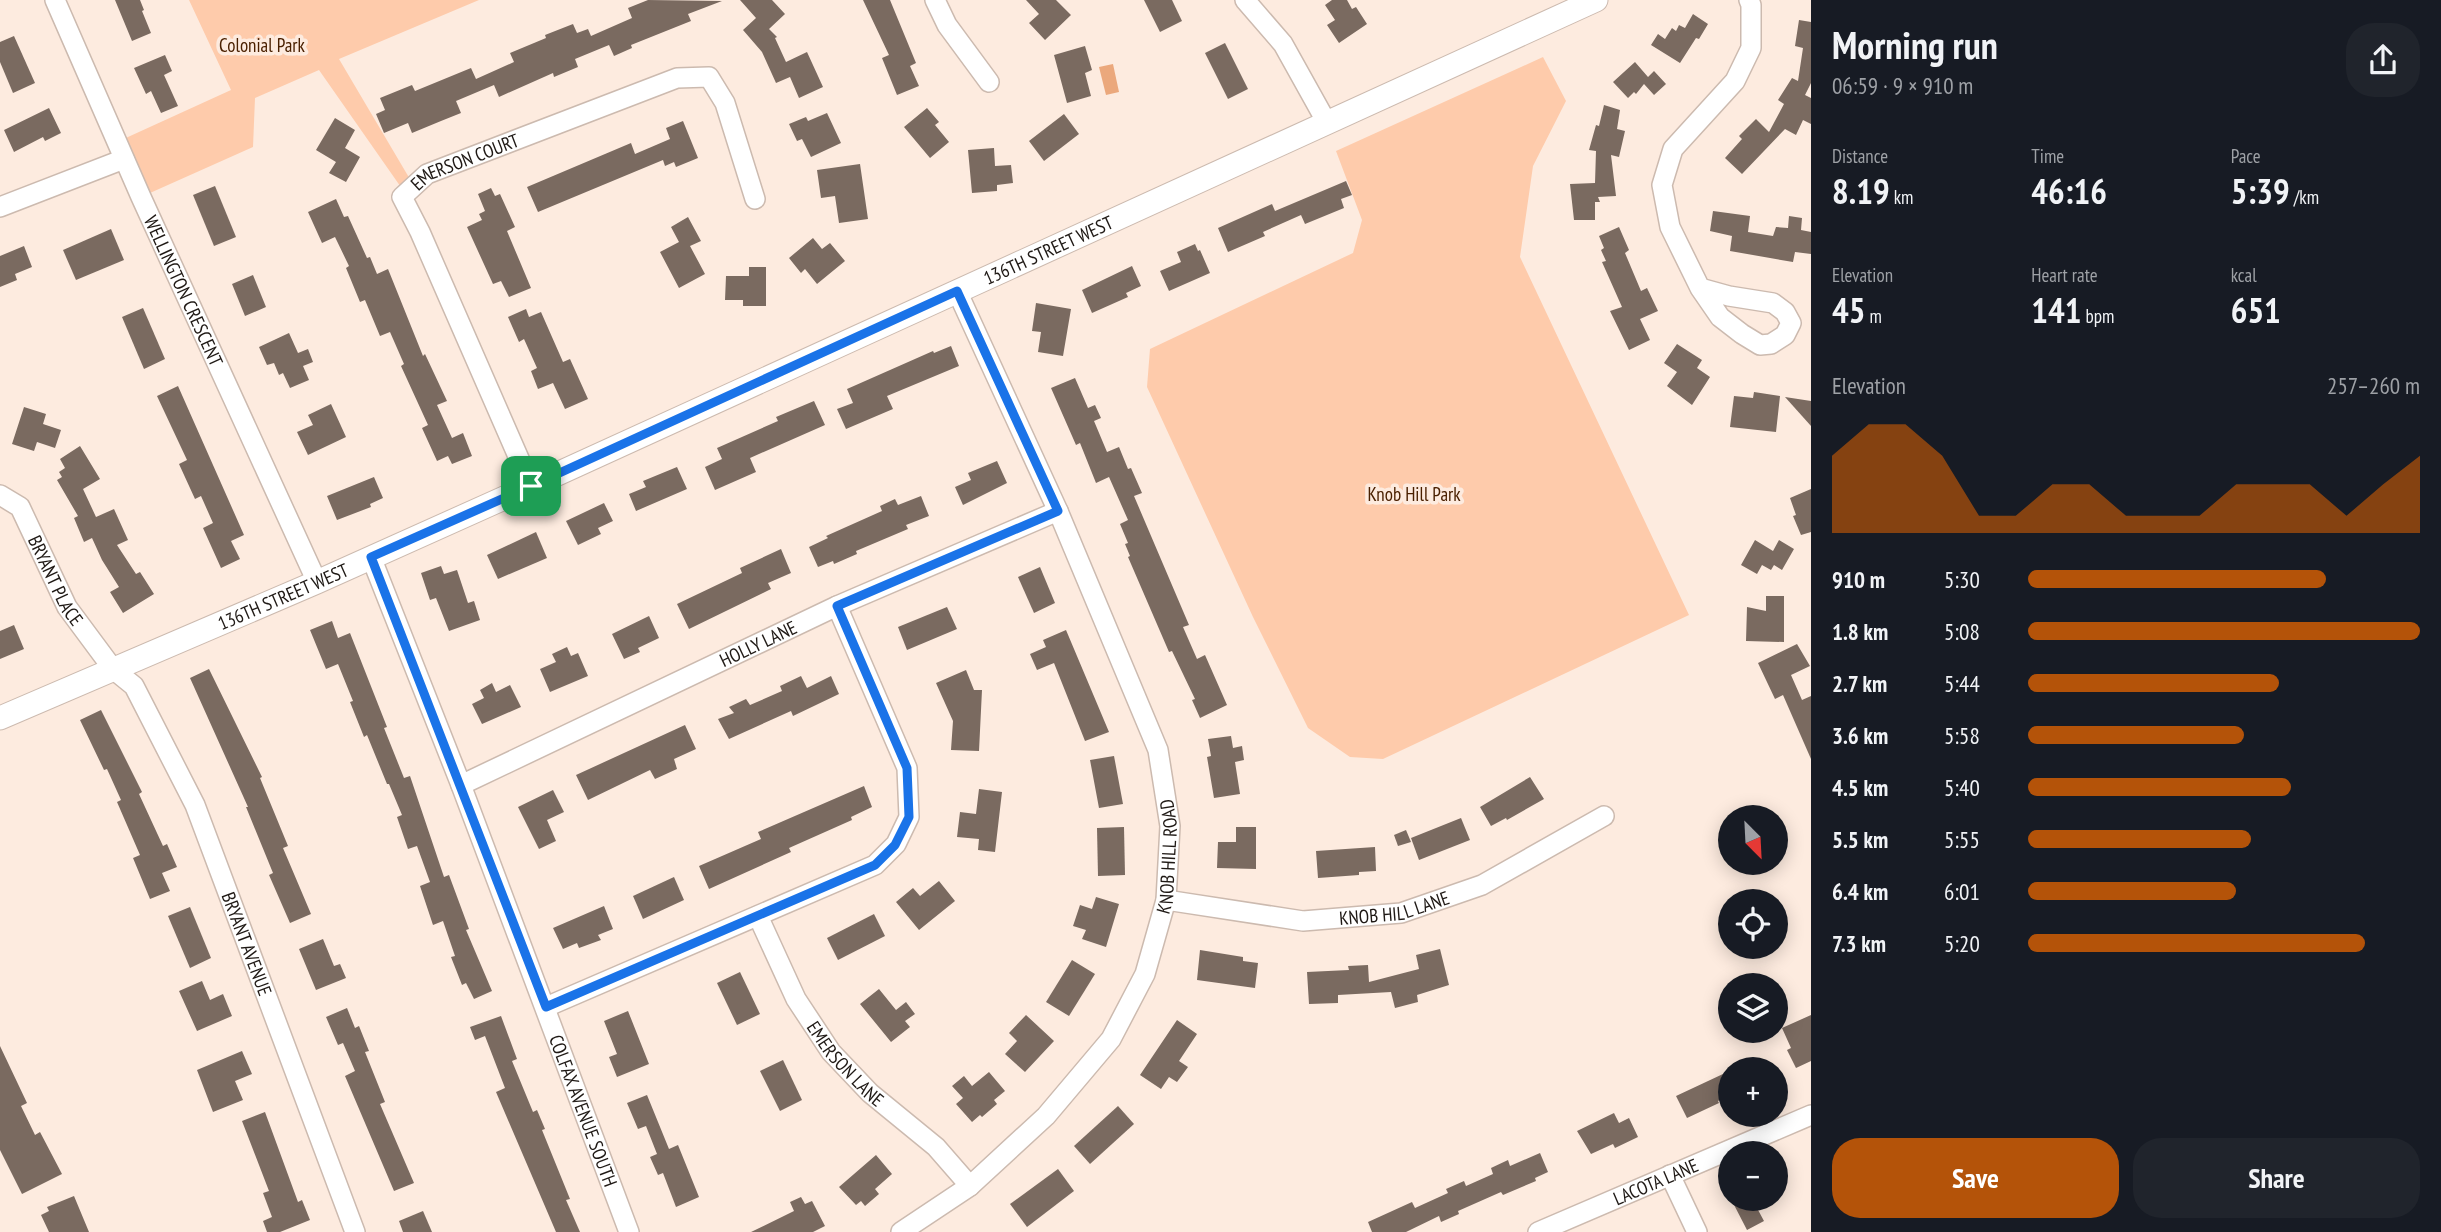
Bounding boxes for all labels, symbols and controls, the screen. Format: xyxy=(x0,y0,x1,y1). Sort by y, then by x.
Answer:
text: Morning run xyxy=(1832,20,1998,69)
button: share xyxy=(2346,23,2420,97)
park label: Colonial Park xyxy=(219,33,306,57)
text: 06:59 · 9 × 910 m xyxy=(1832,71,1973,100)
street label: EMERSON COURT xyxy=(405,128,523,195)
text: Distance xyxy=(1832,144,1888,168)
text: Time xyxy=(2031,144,2064,168)
text: Pace xyxy=(2231,144,2261,168)
text: 8.19 xyxy=(1832,168,1890,214)
text: 46:16 xyxy=(2031,168,2107,214)
text: 5:39 xyxy=(2231,168,2290,214)
text: km xyxy=(1890,185,1913,209)
text: /km xyxy=(2290,185,2319,209)
street label: 136TH STREET WEST xyxy=(980,210,1117,290)
street label: WELLINGTON CRESCENT xyxy=(139,212,229,370)
text: Elevation xyxy=(1832,263,1893,287)
text: Heart rate xyxy=(2031,263,2098,287)
text: kcal xyxy=(2231,263,2257,287)
text: 45 xyxy=(1832,287,1865,333)
text: 141 xyxy=(2031,287,2082,333)
text: 651 xyxy=(2231,287,2281,333)
text: m xyxy=(1865,304,1882,328)
text: bpm xyxy=(2082,304,2114,328)
text: Elevation xyxy=(1832,371,1906,400)
text: 257–260 m xyxy=(2327,371,2420,400)
pin xyxy=(501,456,561,516)
icon: arrive xyxy=(512,467,550,505)
park label: Knob Hill Park xyxy=(1367,482,1461,506)
street label: BRYANT PLACE xyxy=(23,531,89,630)
street label: 136TH STREET WEST xyxy=(214,557,352,635)
text: 910 m xyxy=(1832,565,1885,594)
text: 5:30 xyxy=(1944,565,1980,594)
street label: HOLLY LANE xyxy=(716,615,800,672)
text: 1.8 km xyxy=(1832,617,1888,646)
text: 5:08 xyxy=(1944,617,1980,646)
text: 2.7 km xyxy=(1832,669,1887,698)
text: 5:44 xyxy=(1944,669,1980,698)
text: 3.6 km xyxy=(1832,721,1888,750)
text: 5:58 xyxy=(1944,721,1980,750)
text: 4.5 km xyxy=(1832,773,1888,802)
text: 5:40 xyxy=(1944,773,1980,802)
street label: KNOB HILL ROAD xyxy=(1151,798,1182,916)
north arrow xyxy=(1718,805,1788,875)
map controls xyxy=(1718,805,1788,1211)
text: 5.5 km xyxy=(1832,825,1888,854)
text: 5:55 xyxy=(1944,825,1980,854)
text: 6.4 km xyxy=(1832,877,1888,906)
text: 6:01 xyxy=(1944,877,1980,906)
street label: KNOB HILL LANE xyxy=(1338,885,1452,930)
street label: BRYANT AVENUE xyxy=(217,889,277,999)
button: locate xyxy=(1718,889,1788,959)
text: 7.3 km xyxy=(1832,929,1886,958)
text: 5:20 xyxy=(1944,929,1980,958)
button: layers xyxy=(1718,973,1788,1043)
street label: EMERSON LANE xyxy=(802,1016,889,1111)
street label: COLFAX AVENUE SOUTH xyxy=(544,1031,623,1190)
button: + xyxy=(1718,1057,1788,1127)
button: Save xyxy=(1832,1138,2119,1218)
button: Share xyxy=(2133,1138,2420,1218)
button: − xyxy=(1718,1141,1788,1211)
street label: LACOTA LANE xyxy=(1610,1153,1702,1210)

